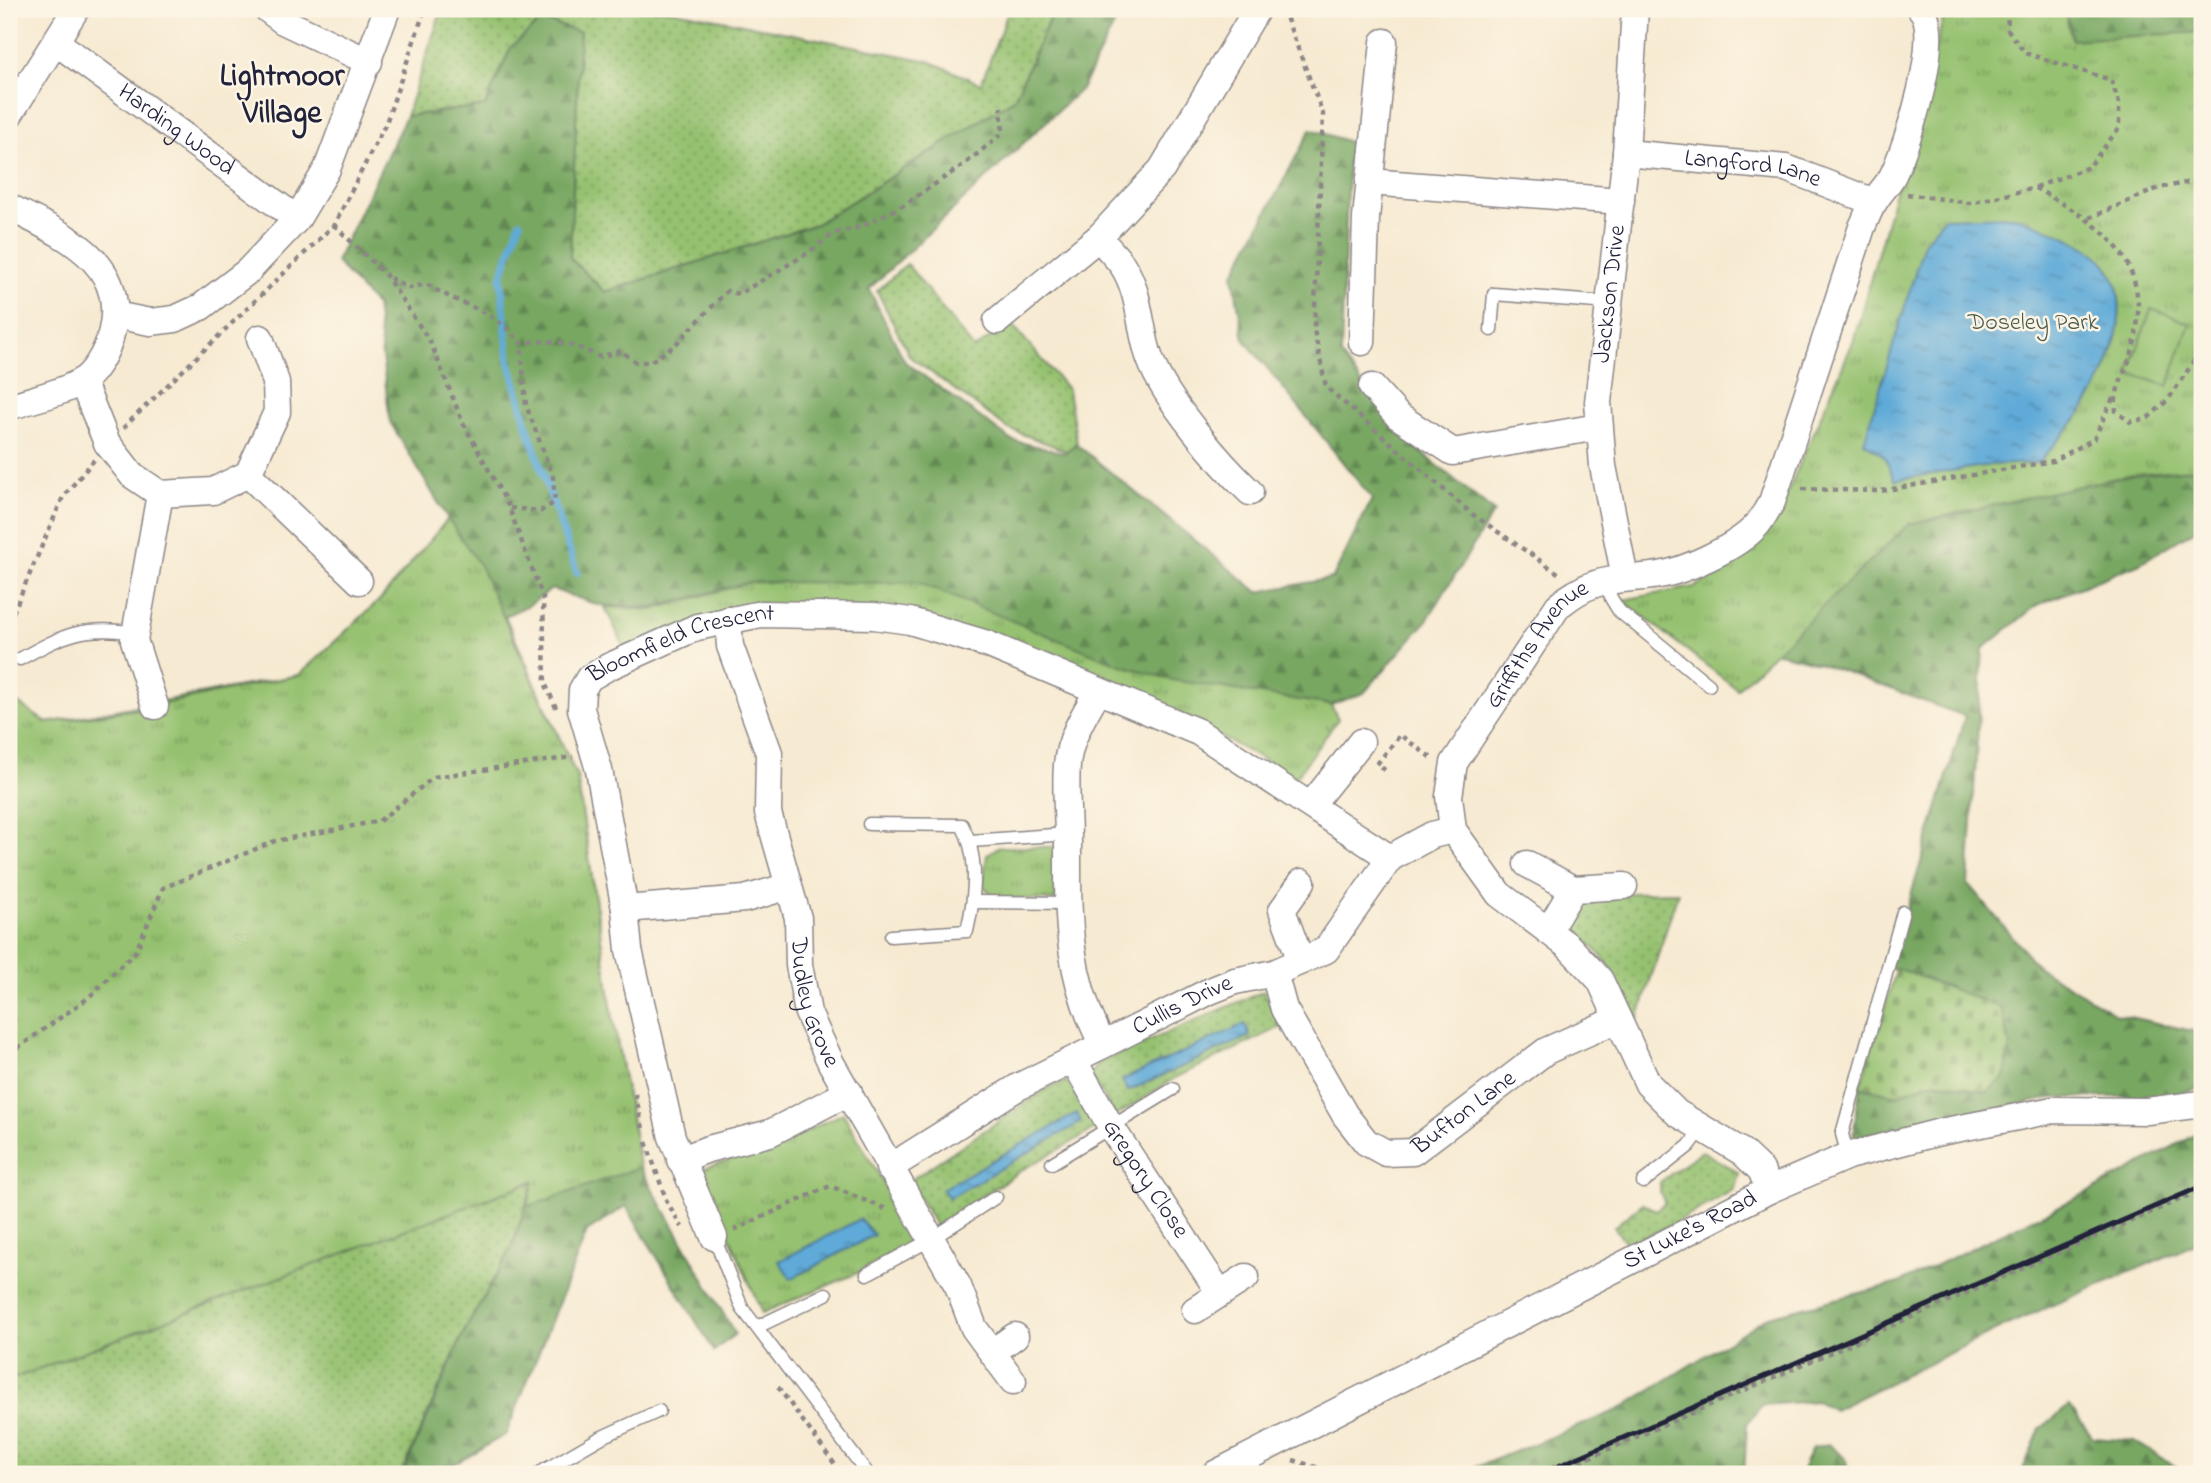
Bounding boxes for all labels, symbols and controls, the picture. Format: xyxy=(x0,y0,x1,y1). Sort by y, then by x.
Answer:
district label: Lightmoor Village xyxy=(220,54,345,139)
street label: Harding Wood xyxy=(110,75,242,185)
street label: Langford Lane xyxy=(1683,141,1826,198)
street label: Jackson Drive xyxy=(1585,223,1635,365)
park label: Doseley Park xyxy=(1967,306,2099,342)
street label: Griffiths Avenue xyxy=(1477,571,1595,716)
street label: Bloomfield Crescent xyxy=(580,596,775,693)
street label: Dudley Grove xyxy=(781,936,848,1074)
street label: Cullis Drive xyxy=(1126,966,1238,1045)
street label: Bufton Lane xyxy=(1404,1062,1524,1165)
street label: Gregory Close xyxy=(1093,1113,1197,1246)
street label: St Luke's Road xyxy=(1617,1181,1764,1279)

